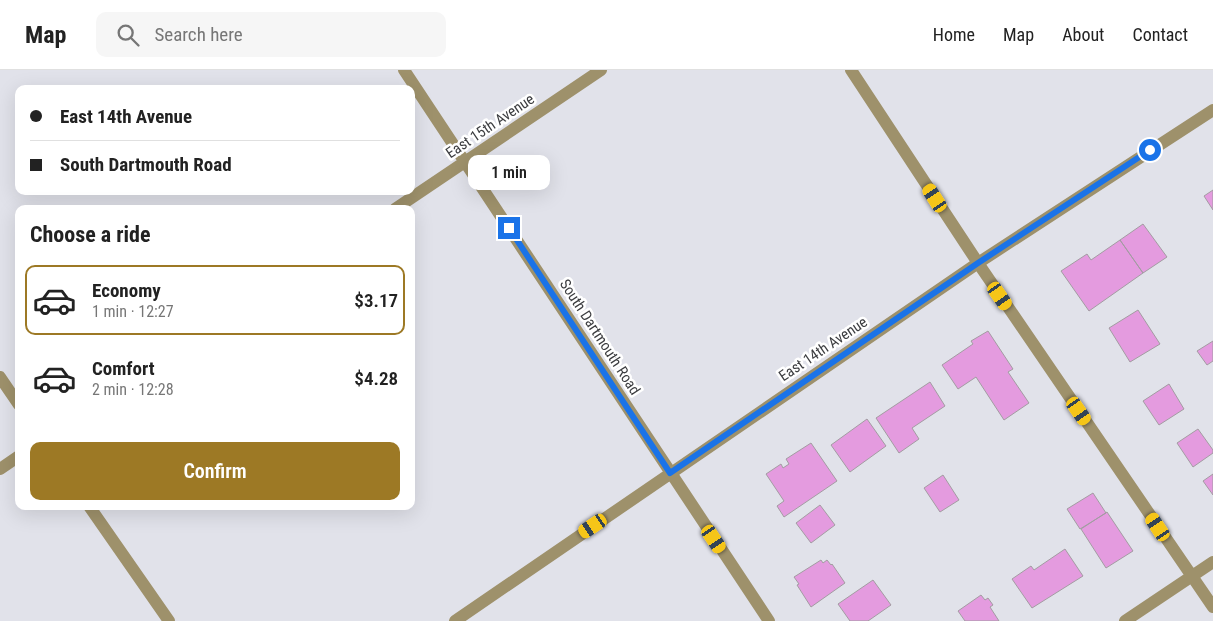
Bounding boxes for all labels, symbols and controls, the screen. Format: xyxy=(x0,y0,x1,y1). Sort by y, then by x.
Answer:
search box xyxy=(96,12,446,57)
text: Map xyxy=(25,21,66,49)
icon: search xyxy=(114,21,142,49)
text: Search here xyxy=(154,23,243,46)
text: Home xyxy=(933,24,975,45)
text: Map xyxy=(1003,24,1034,45)
text: About xyxy=(1062,24,1104,45)
text: Contact xyxy=(1132,24,1188,45)
street label: East 15th Avenue xyxy=(442,90,538,162)
text: East 14th Avenue xyxy=(60,105,192,128)
route start xyxy=(1139,139,1161,161)
text: South Dartmouth Road xyxy=(60,153,232,176)
callout: 1 min xyxy=(468,156,550,190)
text: 1 min xyxy=(491,163,527,182)
car xyxy=(920,181,949,215)
route end xyxy=(498,217,520,239)
text: Choose a ride xyxy=(30,222,151,247)
street label: South Dartmouth Road xyxy=(556,276,644,398)
icon: car xyxy=(32,278,77,323)
text: Economy xyxy=(92,279,161,302)
car xyxy=(985,279,1014,313)
text: $3.17 xyxy=(354,289,398,312)
text: 1 min · 12:27 xyxy=(92,302,174,321)
street label: East 14th Avenue xyxy=(775,313,871,385)
icon: car xyxy=(32,356,77,401)
text: Comfort xyxy=(92,357,155,380)
text: $4.28 xyxy=(354,367,398,390)
text: 2 min · 12:28 xyxy=(92,380,174,399)
car xyxy=(1064,394,1093,428)
button: Confirm xyxy=(30,442,400,500)
car xyxy=(1143,510,1172,544)
car xyxy=(576,511,609,541)
car xyxy=(699,522,728,556)

